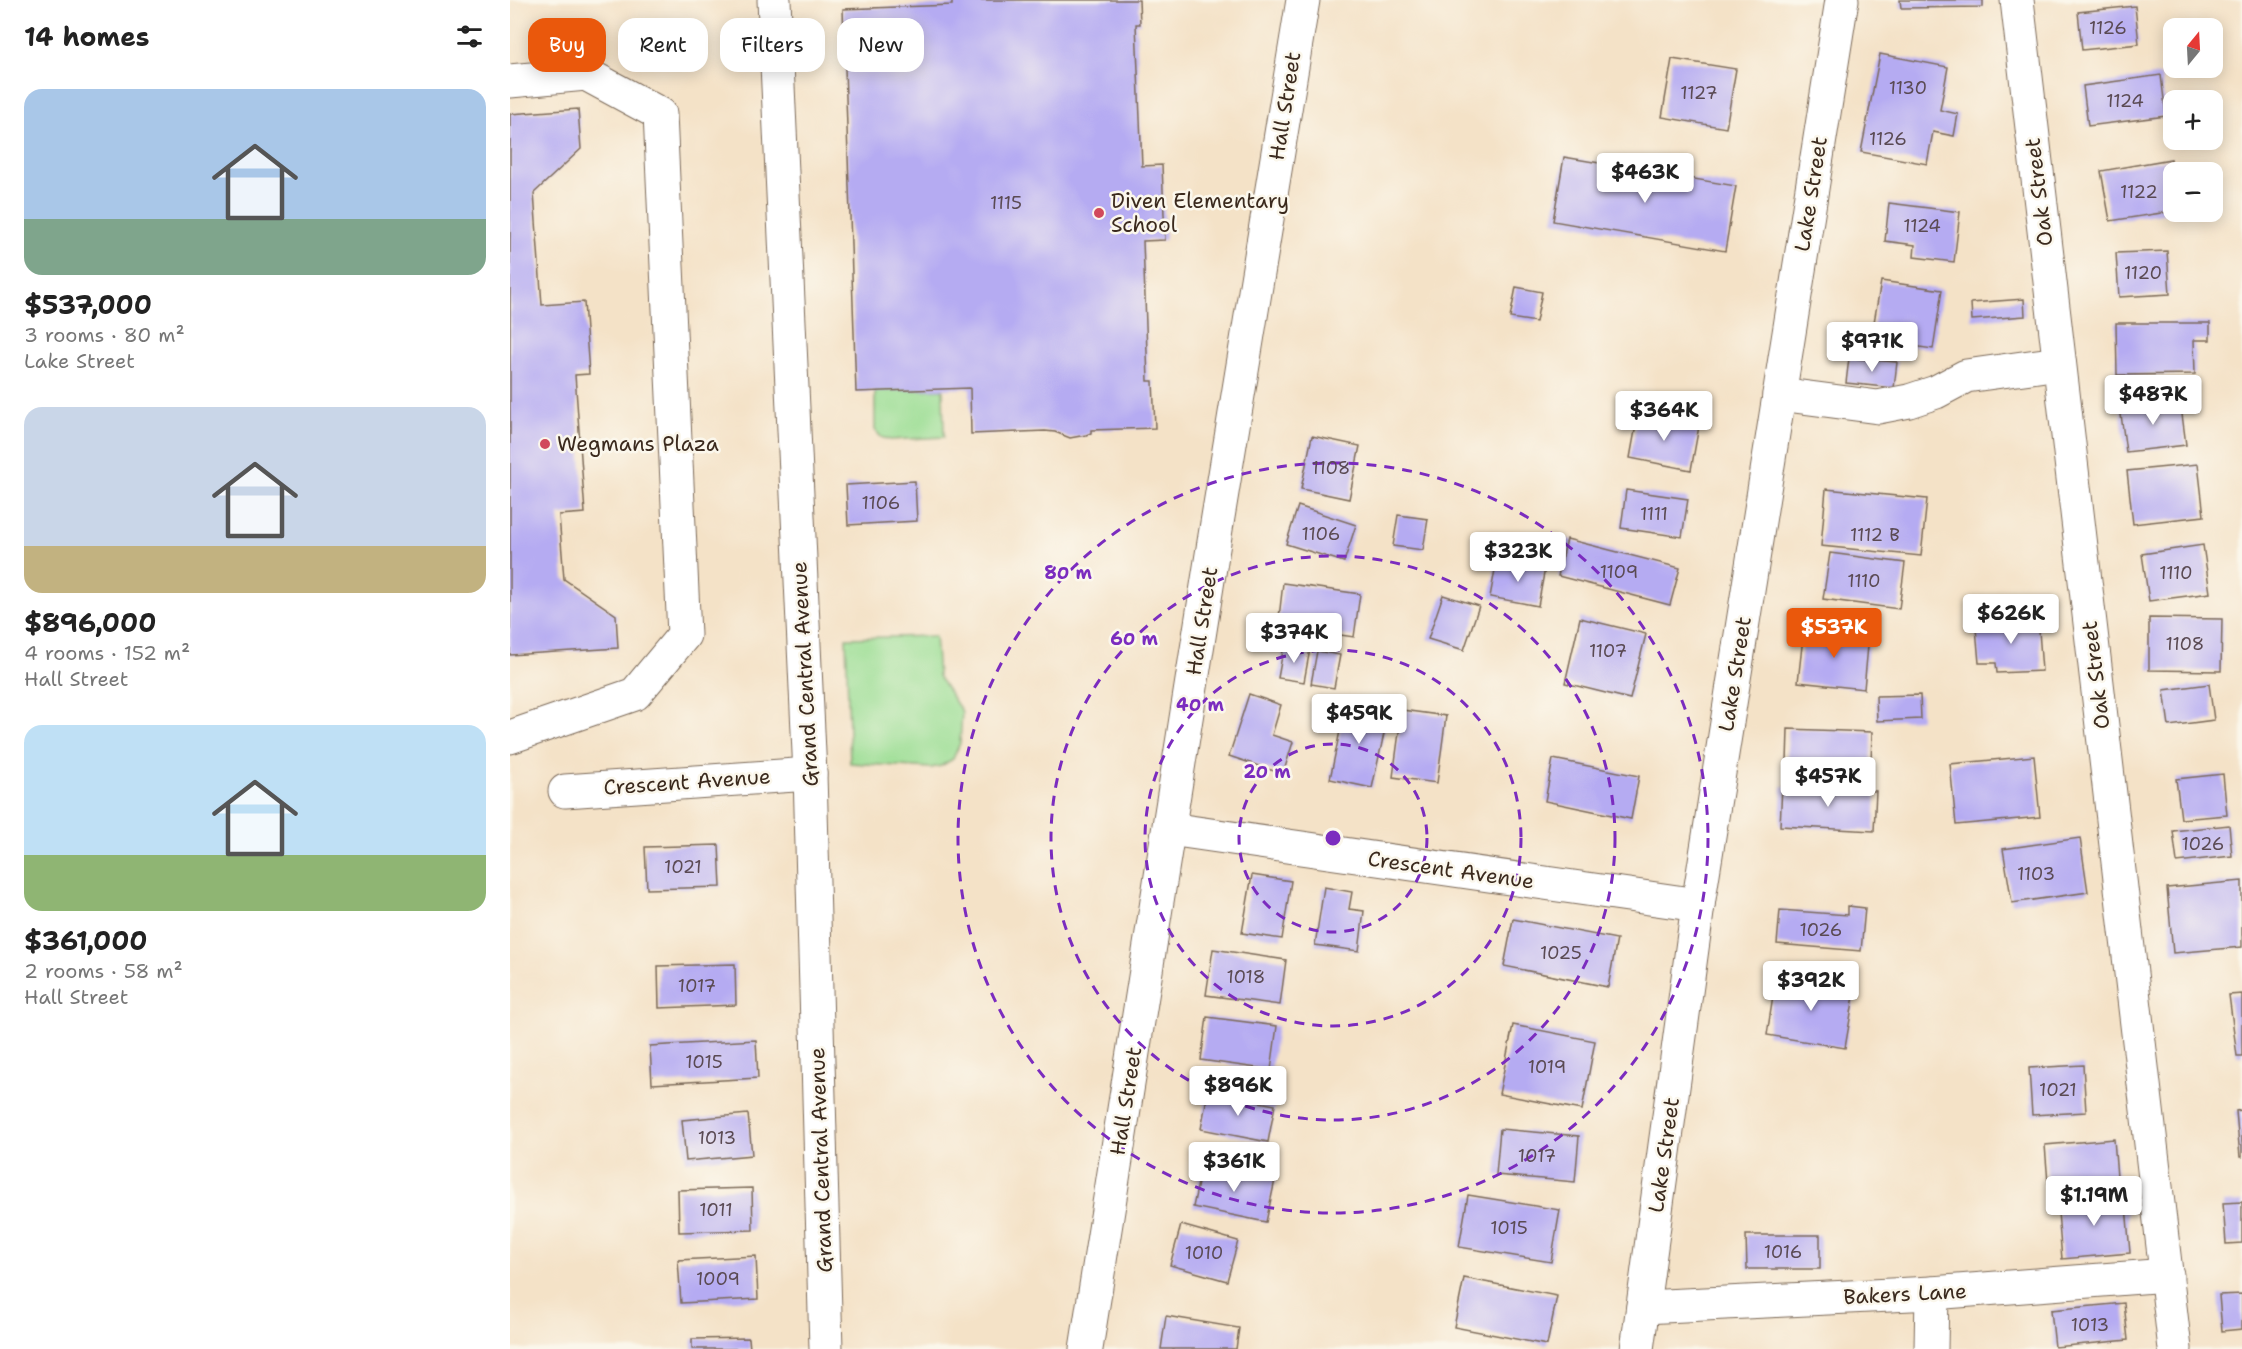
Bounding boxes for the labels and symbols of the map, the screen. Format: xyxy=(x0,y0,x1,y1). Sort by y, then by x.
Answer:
house number: 1126 xyxy=(2089,16,2127,40)
north arrow xyxy=(2163,18,2223,78)
street label: Hall Street xyxy=(1263,50,1307,162)
house number: 1130 xyxy=(1889,76,1927,100)
house number: 1127 xyxy=(1680,81,1718,105)
house number: 1124 xyxy=(2106,89,2144,113)
house number: 1126 xyxy=(1869,127,1907,151)
street label: Lake Street xyxy=(1788,134,1834,254)
street label: Oak Street xyxy=(2018,136,2060,248)
pin: $463K xyxy=(1603,153,1687,204)
house number: 1122 xyxy=(2120,180,2158,204)
place label: Diven Elementary School xyxy=(1111,187,1289,239)
house number: 1115 xyxy=(990,191,1022,215)
marker: Diven Elementary School xyxy=(1092,206,1106,220)
house number: 1124 xyxy=(1903,214,1941,238)
house number: 1120 xyxy=(2124,261,2162,285)
pin: $971K xyxy=(1830,322,1914,373)
pin: $487K xyxy=(2111,375,2195,426)
pin: $364K xyxy=(1622,391,1706,442)
place label: Wegmans Plaza xyxy=(557,430,719,458)
marker: Wegmans Plaza xyxy=(538,437,552,451)
house number: 1108 xyxy=(1312,456,1350,480)
house number: 1106 xyxy=(862,491,900,515)
house number: 1111 xyxy=(1640,502,1668,526)
house number: 1106 xyxy=(1302,522,1340,546)
house number: 1112 B xyxy=(1850,523,1900,547)
pin: $323K xyxy=(1476,532,1560,583)
house number: 1109 xyxy=(1600,560,1638,584)
street label: Grand Central Avenue xyxy=(785,561,825,787)
text: 80 m xyxy=(1044,561,1092,585)
house number: 1110 xyxy=(2159,561,2193,585)
street label: Hall Street xyxy=(1180,565,1224,677)
house number: 1110 xyxy=(1847,569,1881,593)
pin: $626K xyxy=(1969,594,2053,645)
pin: $537K xyxy=(1792,608,1876,659)
pin: $374K xyxy=(1252,613,1336,664)
street label: Lake Street xyxy=(1712,614,1758,734)
street label: Oak Street xyxy=(2075,619,2117,731)
text: 60 m xyxy=(1110,627,1158,651)
house number: 1108 xyxy=(2166,632,2204,656)
house number: 1107 xyxy=(1589,639,1627,663)
text: 40 m xyxy=(1176,693,1224,717)
pin: $459K xyxy=(1317,694,1401,745)
pin: $457K xyxy=(1786,757,1870,808)
text: 20 m xyxy=(1243,760,1291,784)
street label: Crescent Avenue xyxy=(602,762,772,802)
centre of rings xyxy=(1323,828,1343,848)
house number: 1026 xyxy=(2182,832,2224,856)
street label: Crescent Avenue xyxy=(1366,844,1536,896)
house number: 1021 xyxy=(664,855,702,879)
house number: 1103 xyxy=(2017,862,2055,886)
house number: 1026 xyxy=(1800,918,1842,942)
house number: 1025 xyxy=(1540,941,1582,965)
pin: $392K xyxy=(1769,961,1853,1012)
house number: 1018 xyxy=(1227,965,1265,989)
house number: 1017 xyxy=(678,974,716,998)
street label: Hall Street xyxy=(1104,1045,1148,1157)
street label: Grand Central Avenue xyxy=(803,1047,839,1273)
house number: 1015 xyxy=(685,1050,723,1074)
house number: 1019 xyxy=(1528,1055,1566,1079)
pin: $896K xyxy=(1196,1066,1280,1117)
house number: 1021 xyxy=(2039,1078,2077,1102)
street label: Lake Street xyxy=(1642,1095,1686,1215)
house number: 1013 xyxy=(698,1126,736,1150)
pin: $361K xyxy=(1192,1142,1276,1193)
house number: 1017 xyxy=(1518,1144,1556,1168)
pin: $1.19M xyxy=(2045,1176,2143,1227)
house number: 1011 xyxy=(699,1198,733,1222)
house number: 1015 xyxy=(1490,1216,1528,1240)
house number: 1016 xyxy=(1764,1240,1802,1264)
house number: 1010 xyxy=(1185,1241,1223,1265)
house number: 1009 xyxy=(696,1267,740,1291)
street label: Bakers Lane xyxy=(1843,1277,1967,1311)
house number: 1013 xyxy=(2071,1313,2109,1337)

